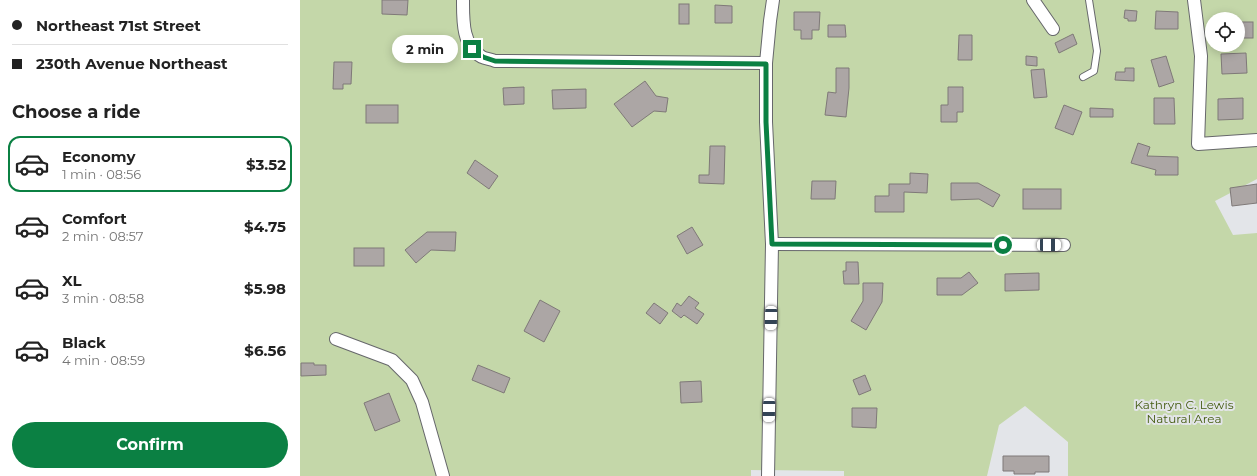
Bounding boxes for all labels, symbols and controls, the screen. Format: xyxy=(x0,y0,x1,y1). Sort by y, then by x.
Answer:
map controls xyxy=(1205,12,1245,52)
button: locate xyxy=(1205,12,1245,52)
text: Northeast 71st Street xyxy=(36,16,201,35)
callout: 2 min xyxy=(392,35,458,63)
route end xyxy=(463,40,481,58)
text: 2 min xyxy=(406,41,444,57)
text: 230th Avenue Northeast xyxy=(36,54,227,73)
text: Choose a ride xyxy=(12,101,140,123)
icon: car xyxy=(14,146,50,182)
text: Economy xyxy=(62,147,135,166)
text: $3.52 xyxy=(246,155,286,174)
text: 1 min · 08:56 xyxy=(62,166,141,182)
icon: car xyxy=(14,208,50,244)
text: Comfort xyxy=(62,209,127,228)
text: $4.75 xyxy=(244,217,286,236)
text: 2 min · 08:57 xyxy=(62,228,143,244)
route start xyxy=(994,236,1012,254)
car xyxy=(1037,239,1061,251)
icon: car xyxy=(14,270,50,306)
text: XL xyxy=(62,271,81,290)
text: $5.98 xyxy=(244,279,286,298)
text: 3 min · 08:58 xyxy=(62,290,144,306)
car xyxy=(765,306,777,330)
icon: car xyxy=(14,332,50,368)
text: Black xyxy=(62,333,106,352)
text: $6.56 xyxy=(244,341,286,360)
text: 4 min · 08:59 xyxy=(62,352,145,368)
park label: Kathryn C. Lewis Natural Area xyxy=(1134,397,1234,426)
car xyxy=(763,398,775,422)
button: Confirm xyxy=(12,422,288,468)

